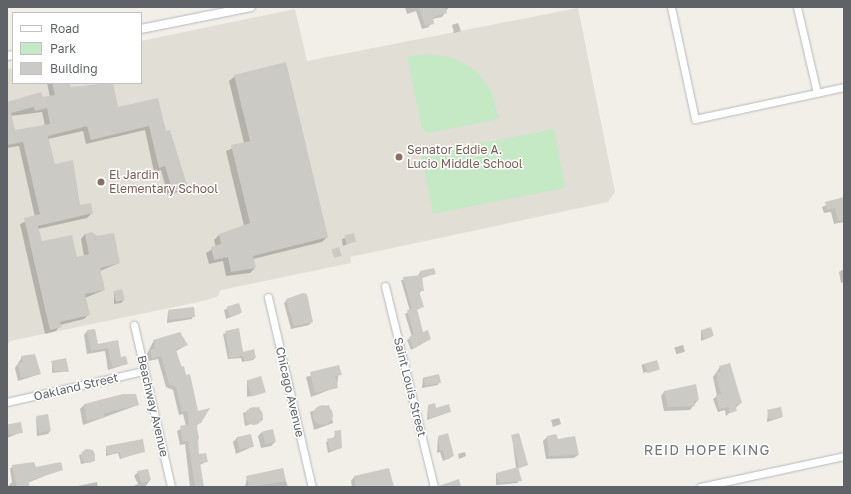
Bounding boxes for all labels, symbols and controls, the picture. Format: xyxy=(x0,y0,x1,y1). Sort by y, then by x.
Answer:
legend xyxy=(12,12,142,84)
text: Road xyxy=(50,21,79,36)
text: Park xyxy=(50,41,76,56)
text: Building xyxy=(50,61,98,76)
place label: Senator Eddie A. Lucio Middle School xyxy=(407,143,523,171)
marker: Senator Eddie A. Lucio Middle School xyxy=(394,152,404,162)
place label: El Jardin Elementary School xyxy=(109,168,218,196)
marker: El Jardin Elementary School xyxy=(96,177,106,187)
street label: Saint Louis Street xyxy=(391,336,429,438)
street label: Chicago Avenue xyxy=(273,346,307,438)
street label: Beachway Avenue xyxy=(134,354,172,458)
street label: Oakland Street xyxy=(32,370,120,404)
district label: REID HOPE KING xyxy=(644,442,770,458)

